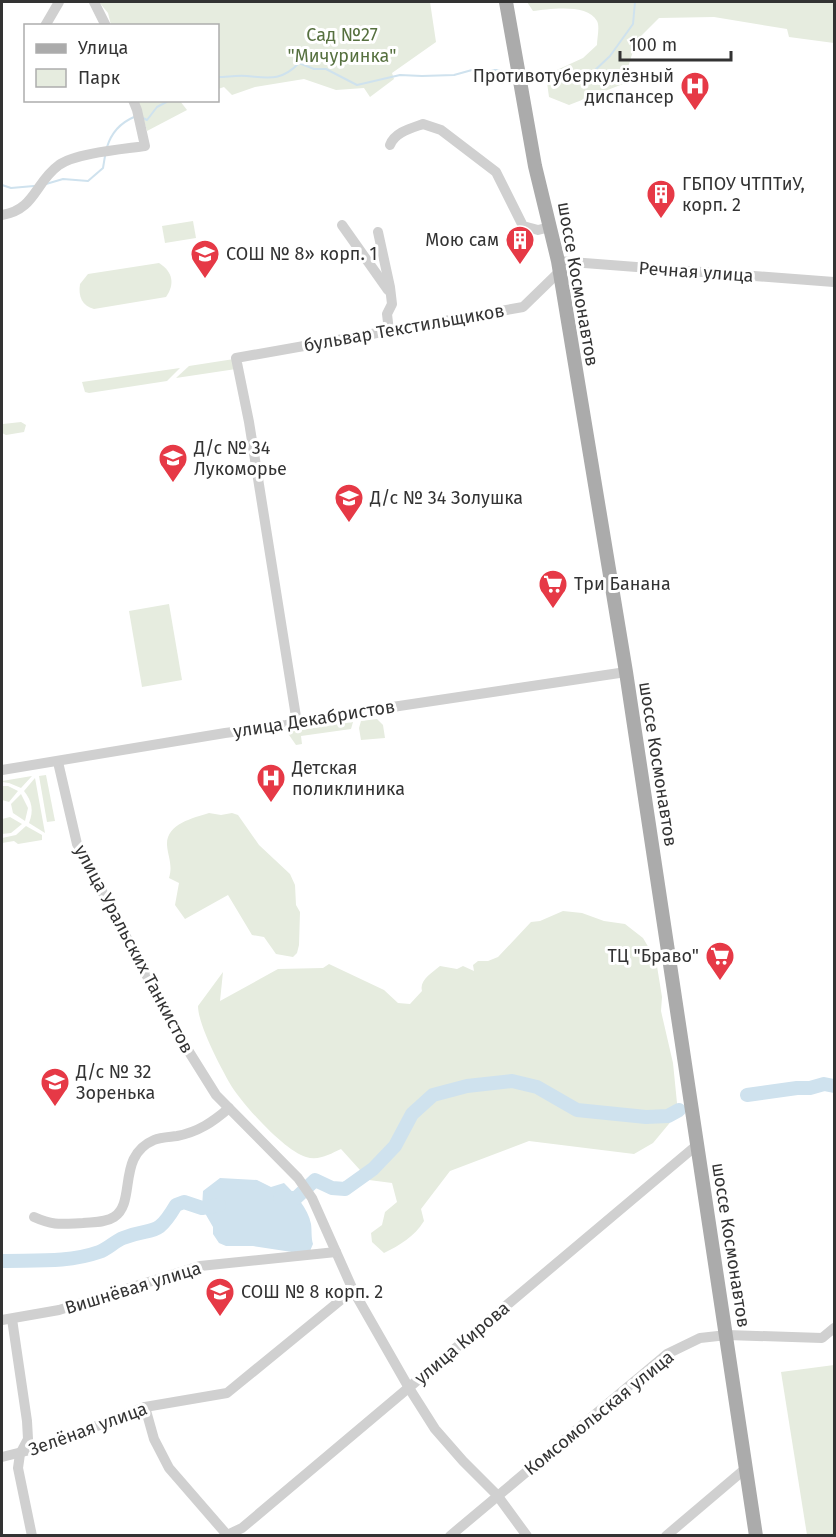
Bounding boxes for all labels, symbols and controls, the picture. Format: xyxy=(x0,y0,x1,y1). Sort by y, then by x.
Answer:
legend xyxy=(24,24,219,102)
park label: Сад №27 "Мичуринка" xyxy=(288,24,396,67)
scale bar xyxy=(620,24,731,62)
text: 100 m xyxy=(629,34,677,56)
text: Улица xyxy=(78,37,128,59)
place label: Противотуберкулёзный диспансер xyxy=(473,65,674,108)
text: Парк xyxy=(78,67,121,89)
hospital icon: Противотуберкулёзный диспансер xyxy=(679,70,711,112)
place label: ГБПОУ ЧТПТиУ, корп. 2 xyxy=(682,173,805,216)
building icon: ГБПОУ ЧТПТиУ, корп. 2 xyxy=(645,178,677,220)
street label: шоссе Космонавтов xyxy=(553,200,603,368)
building icon: Мою сам xyxy=(504,224,536,266)
place label: Мою сам xyxy=(425,229,499,251)
school or university icon: СОШ № 8» корп. 1 xyxy=(189,238,221,280)
place label: СОШ № 8» корп. 1 xyxy=(226,243,377,265)
street label: Речная улица xyxy=(638,257,754,287)
street label: бульвар Текстильщиков xyxy=(302,300,506,356)
place label: Д/с № 34 Лукоморье xyxy=(193,437,287,480)
school or university icon: Д/с № 34 Лукоморье xyxy=(157,442,189,484)
school or university icon: Д/с № 34 Золушка xyxy=(333,482,365,524)
place label: Д/с № 34 Золушка xyxy=(369,487,523,509)
supermarket icon: Три Банана xyxy=(537,568,569,610)
place label: Три Банана xyxy=(574,573,671,595)
street label: шоссе Космонавтов xyxy=(634,680,682,848)
street label: улица Декабристов xyxy=(232,695,396,743)
place label: Детская поликлиника xyxy=(291,757,405,800)
hospital icon: Детская поликлиника xyxy=(255,762,287,804)
street label: улица Уральских Танкистов xyxy=(70,841,198,1057)
supermarket icon: ТЦ "Браво" xyxy=(704,940,736,982)
place label: ТЦ "Браво" xyxy=(607,945,699,967)
place label: Д/с № 32 Зоренька xyxy=(75,1061,155,1104)
school or university icon: Д/с № 32 Зоренька xyxy=(39,1066,71,1108)
street label: шоссе Космонавтов xyxy=(707,1161,755,1329)
street label: Вишнёвая улица xyxy=(62,1257,204,1319)
school or university icon: СОШ № 8 корп. 2 xyxy=(204,1276,236,1318)
place label: СОШ № 8 корп. 2 xyxy=(241,1281,383,1303)
street label: улица Кирова xyxy=(410,1297,514,1389)
street label: Комсомольская улица xyxy=(520,1346,678,1480)
street label: Зелёная улица xyxy=(26,1397,150,1461)

